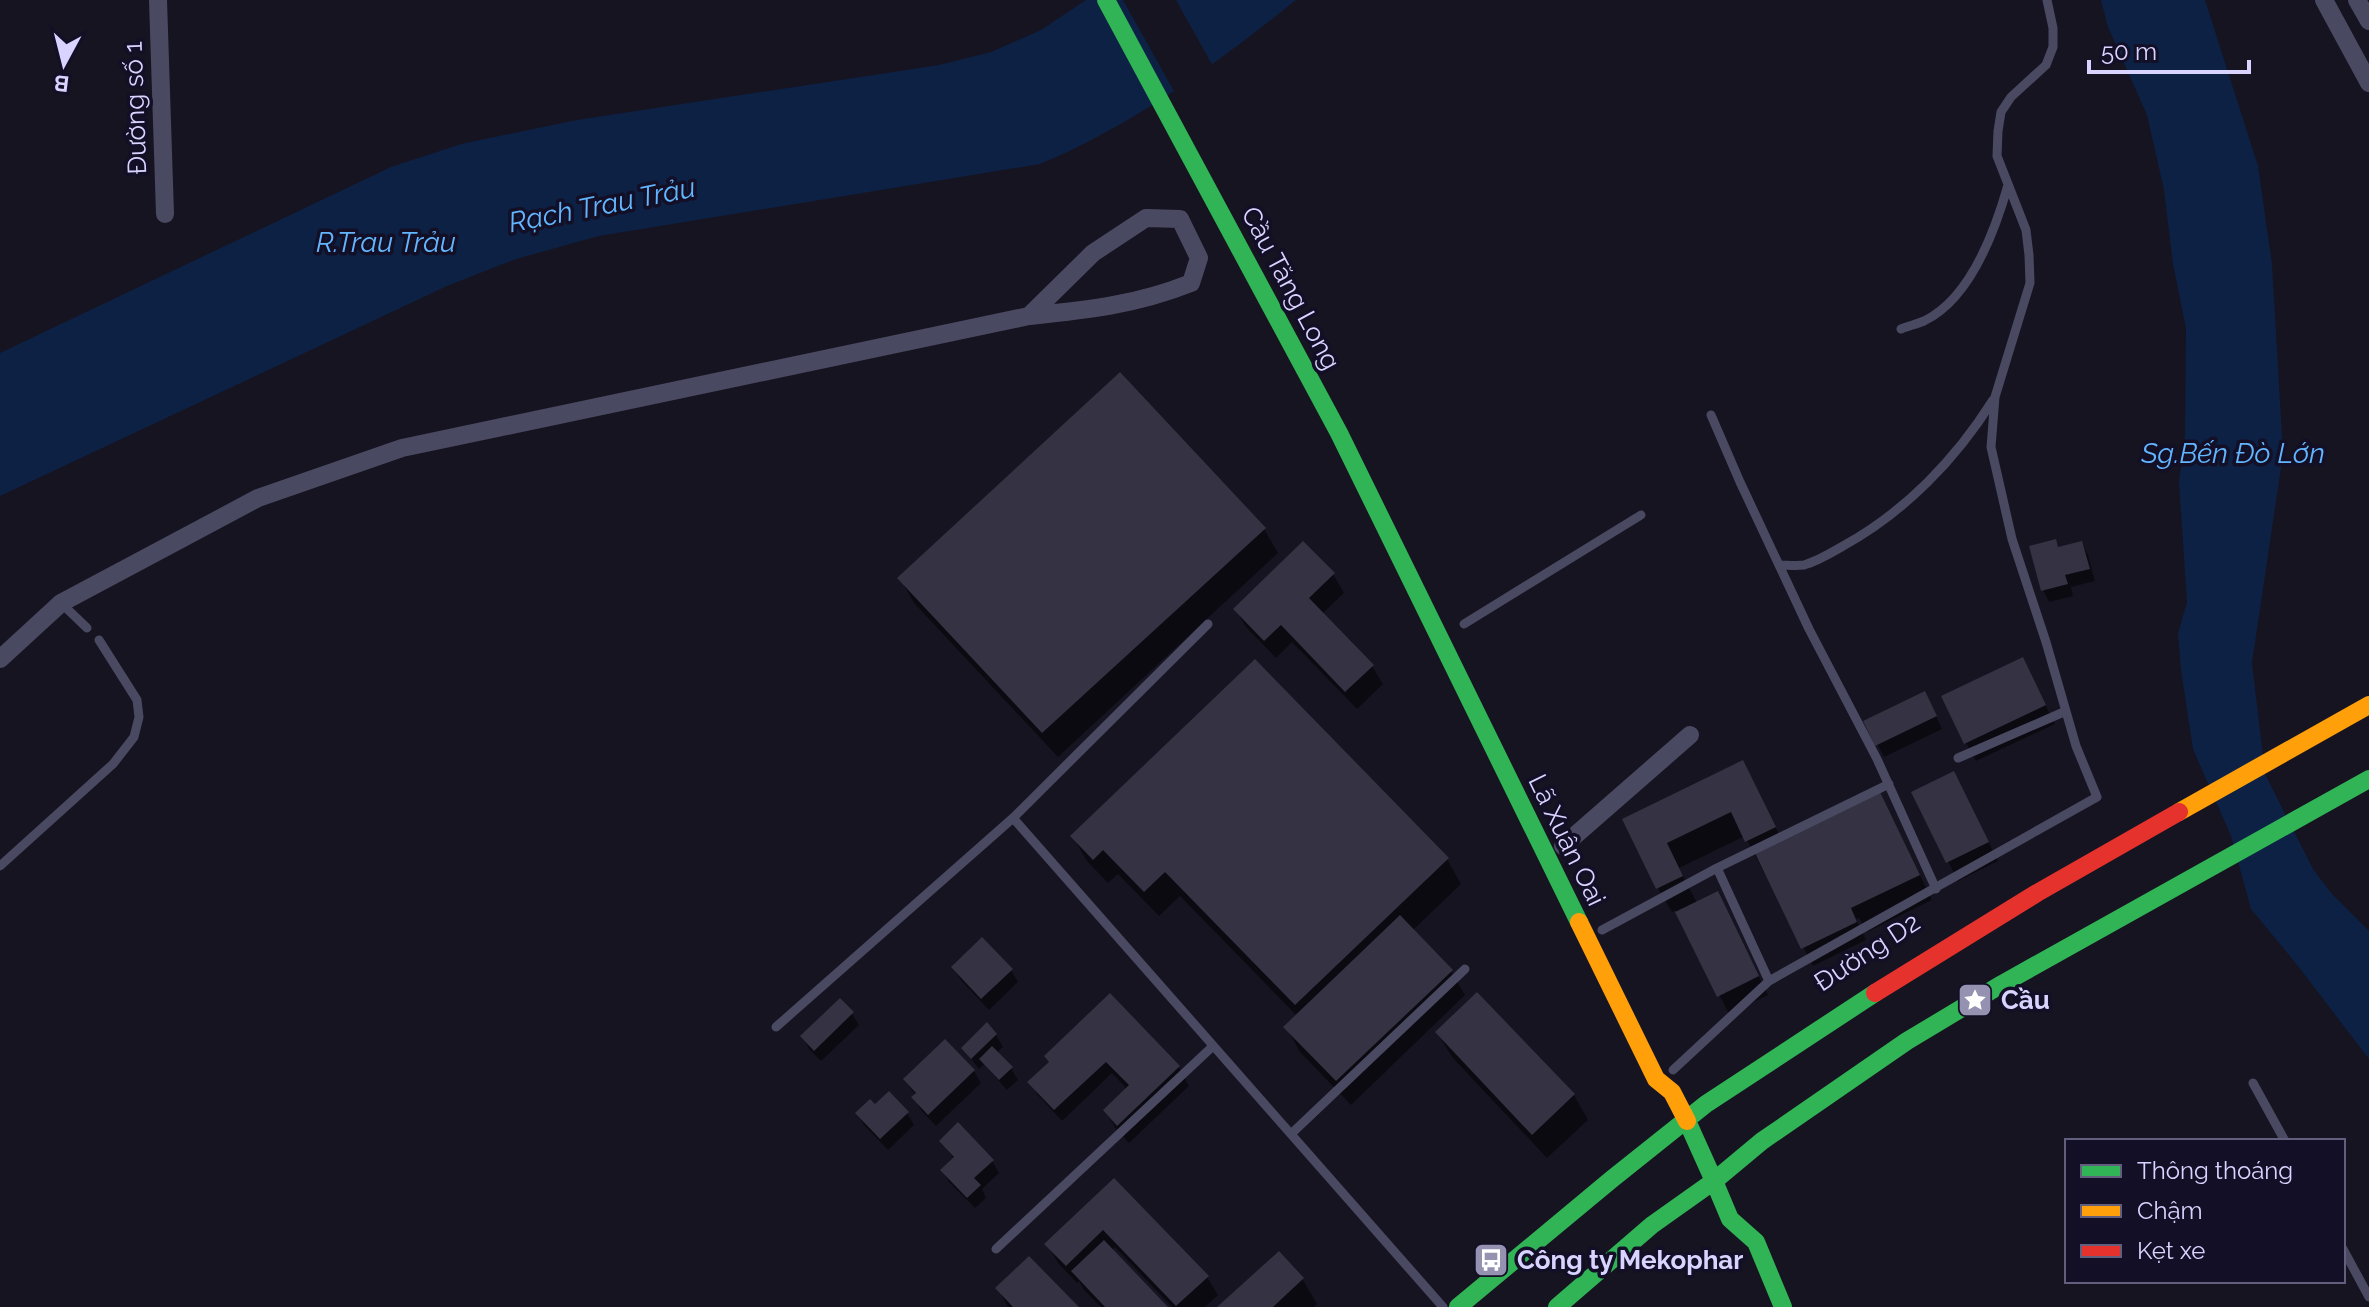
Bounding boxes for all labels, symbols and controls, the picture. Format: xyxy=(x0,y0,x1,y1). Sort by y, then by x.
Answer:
north arrow xyxy=(24,24,104,104)
scale bar xyxy=(2089,24,2249,74)
text: 50 m xyxy=(2101,37,2157,66)
street label: Đường số 1 xyxy=(118,41,152,175)
text: B xyxy=(53,70,71,98)
water label: Rạch Trau Trảu xyxy=(506,171,698,239)
street label: Cầu Tăng Long xyxy=(1235,201,1347,375)
water label: R.Trau Trảu xyxy=(316,226,456,259)
water label: Sg.Bến Đò Lớn xyxy=(2140,437,2325,470)
street label: Lã Xuân Oai xyxy=(1522,770,1612,910)
street label: Đường D2 xyxy=(1809,907,1925,997)
place icon: Cầu xyxy=(1956,981,1994,1019)
place label: Cầu xyxy=(2001,985,2050,1015)
legend xyxy=(2065,1139,2345,1283)
text: Thông thoáng xyxy=(2137,1156,2293,1185)
text: Chậm xyxy=(2137,1196,2203,1225)
text: Kẹt xe xyxy=(2137,1236,2205,1265)
bus stop icon: Công ty Mekophar xyxy=(1472,1241,1510,1279)
place label: Công ty Mekophar xyxy=(1517,1245,1743,1275)

